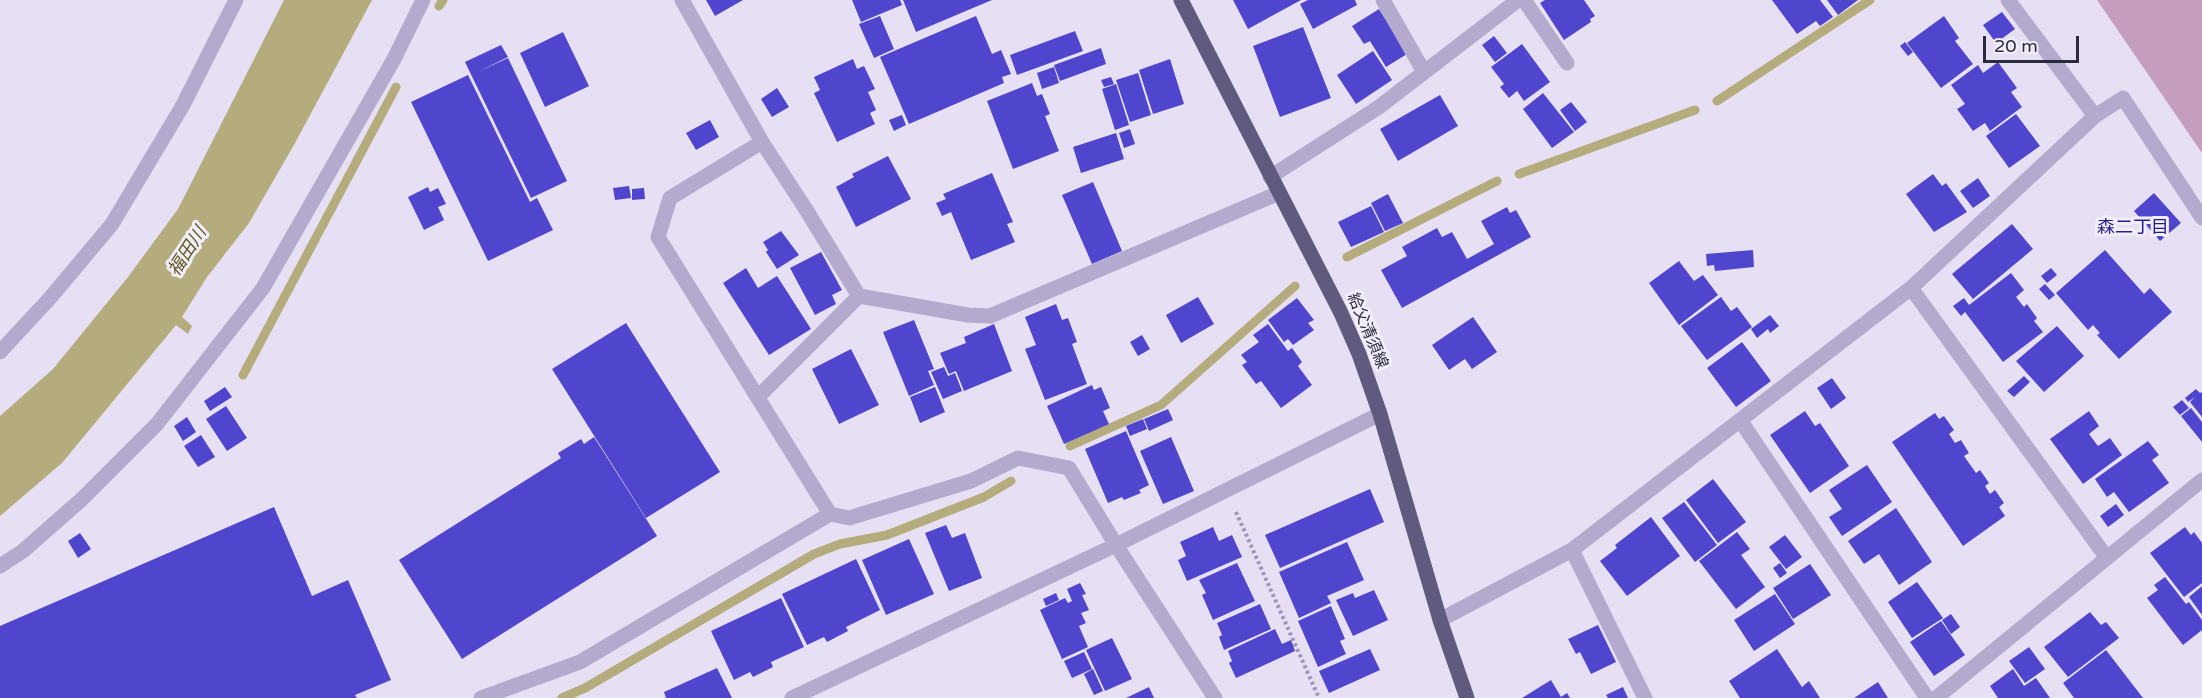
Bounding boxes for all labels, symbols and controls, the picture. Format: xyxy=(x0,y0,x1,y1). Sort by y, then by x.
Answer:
scale bar xyxy=(1986,24,2082,62)
text: 20 m xyxy=(1994,35,2038,57)
district label: 森二丁目 xyxy=(2097,217,2169,239)
water label: 福田川 xyxy=(164,223,212,281)
street label: 給父清須線 xyxy=(1343,290,1391,372)

